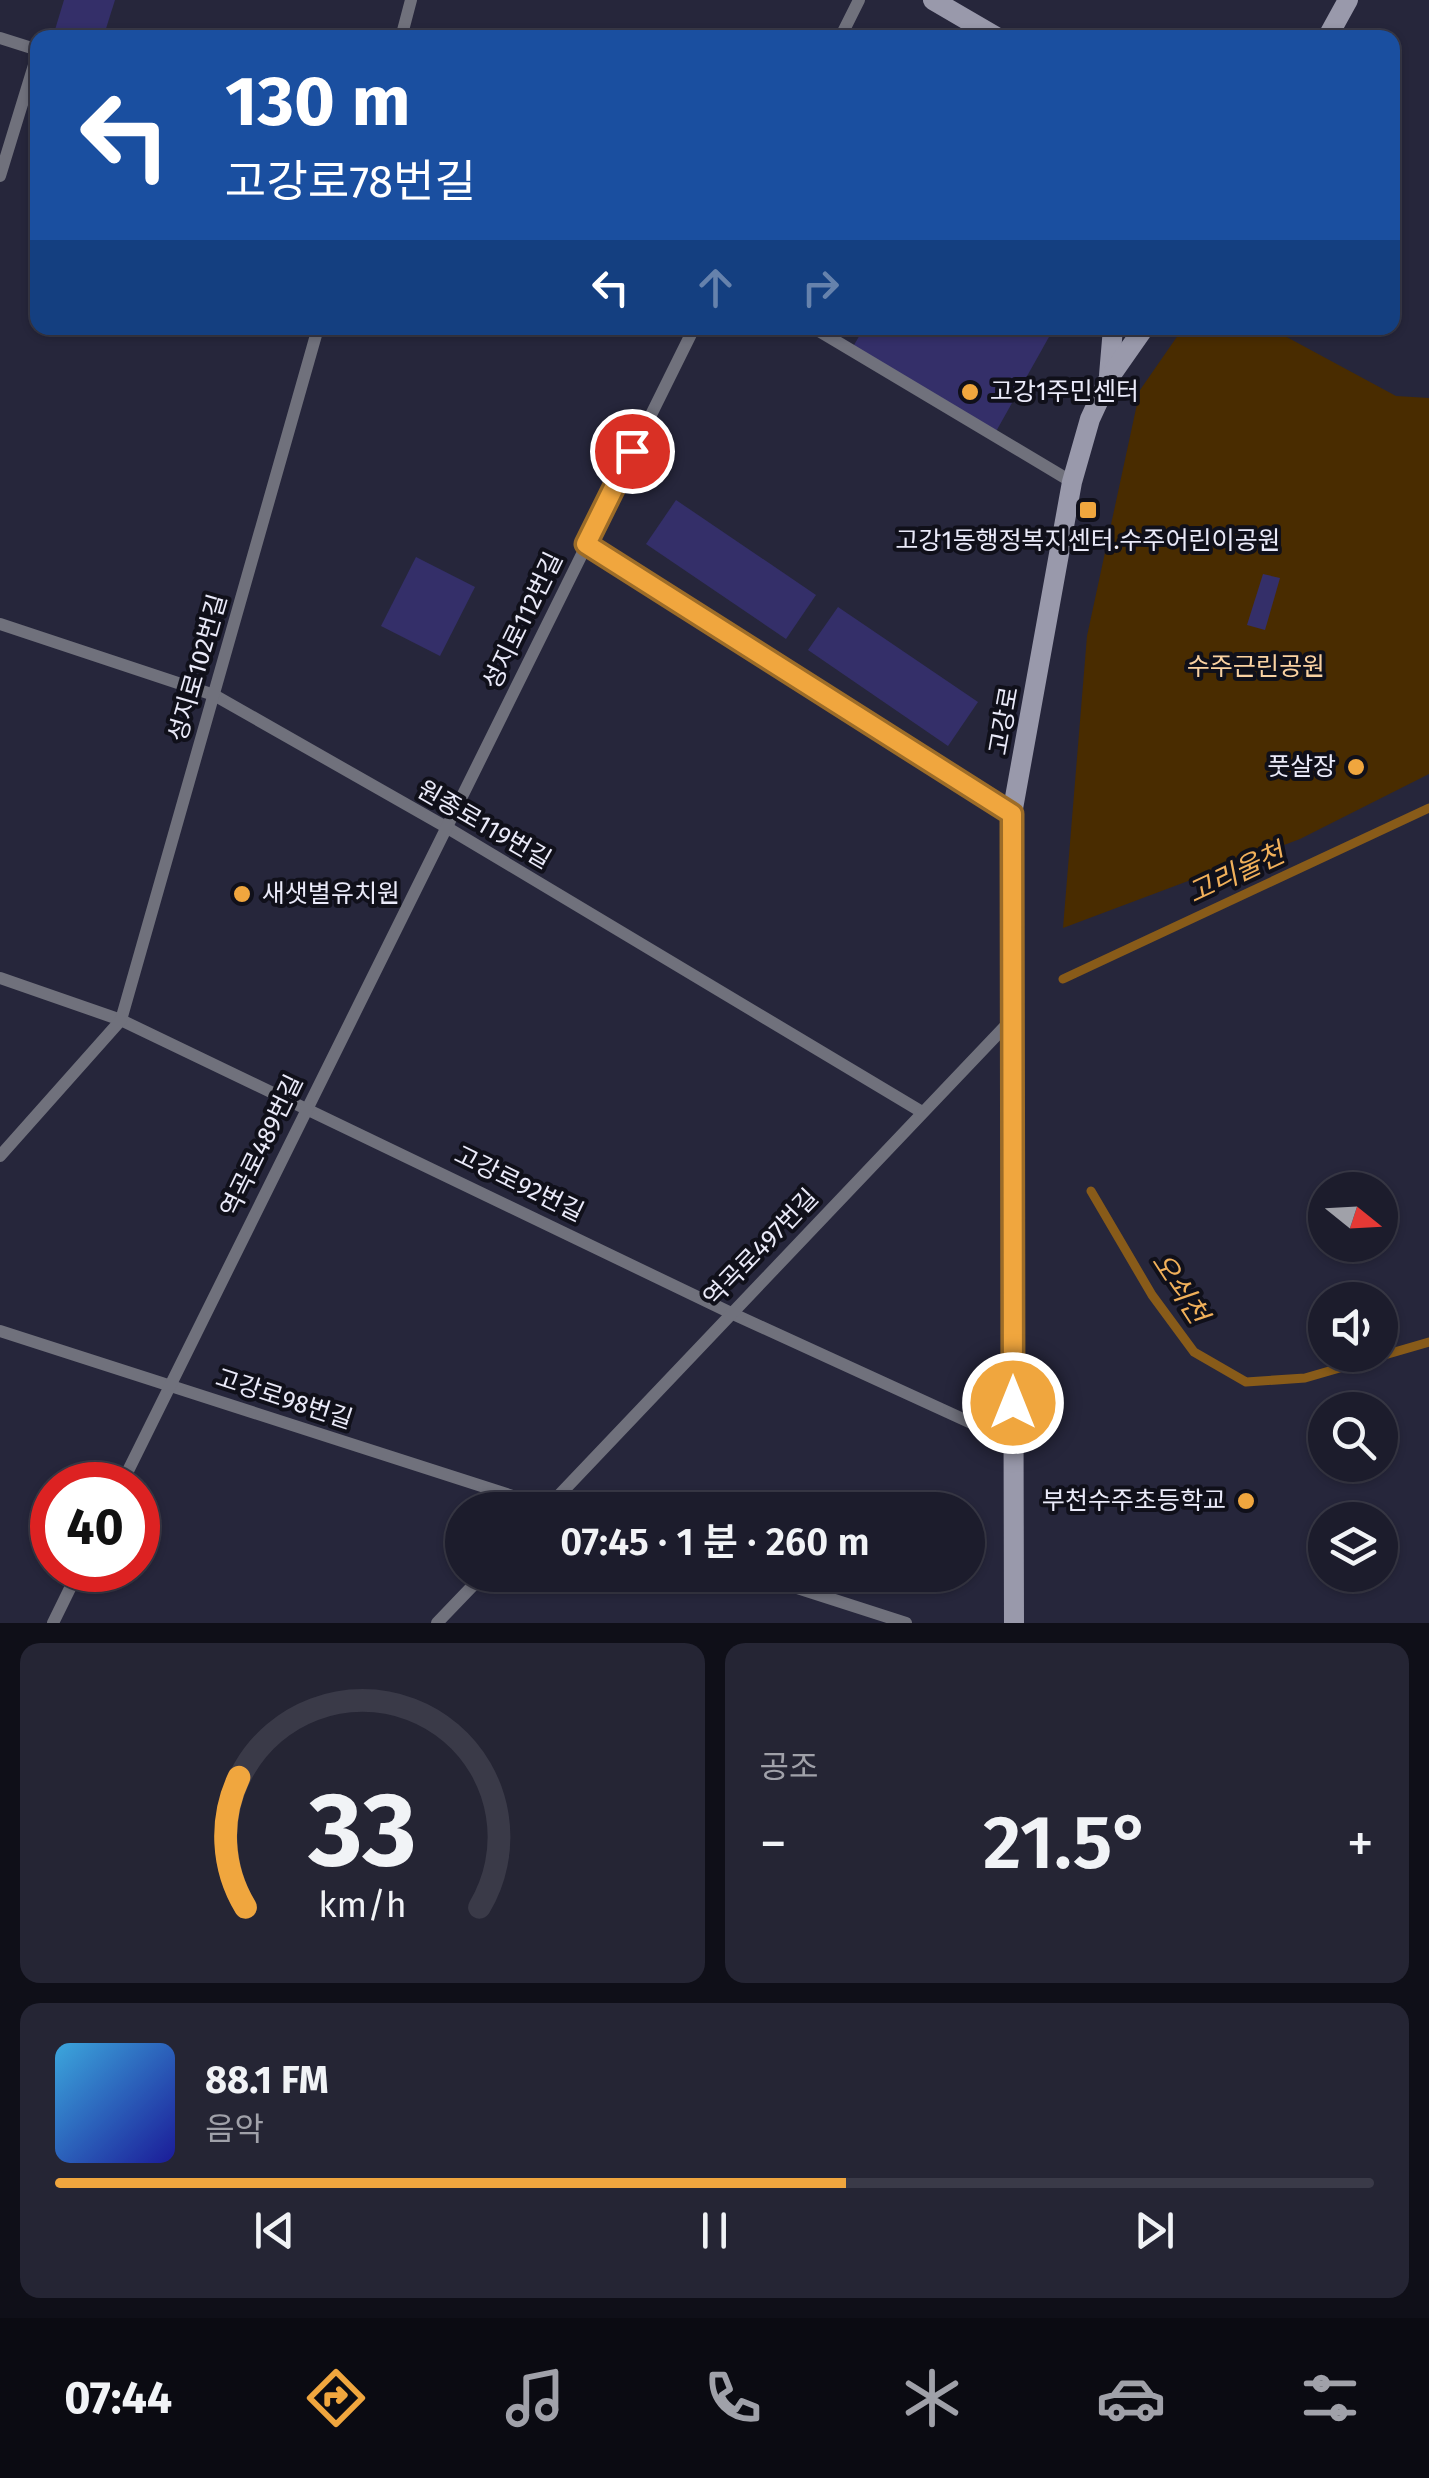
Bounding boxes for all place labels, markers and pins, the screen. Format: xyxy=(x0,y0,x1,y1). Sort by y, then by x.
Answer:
place label: 고강1주민센터 xyxy=(990,377,1139,407)
marker: 고강1주민센터 xyxy=(959,381,981,403)
pin xyxy=(590,409,675,494)
marker: 고강1동행정복지센터.수주어린이공원 xyxy=(1077,499,1099,521)
place label: 고강1동행정복지센터.수주어린이공원 xyxy=(896,526,1280,556)
place label: 풋살장 xyxy=(1267,752,1336,782)
marker: 풋살장 xyxy=(1345,756,1367,778)
place label: 새샛별유치원 xyxy=(262,879,400,909)
marker: 새샛별유치원 xyxy=(231,883,253,905)
place label: 부천수주초등학교 xyxy=(1042,1486,1226,1516)
marker: 부천수주초등학교 xyxy=(1235,1490,1257,1512)

